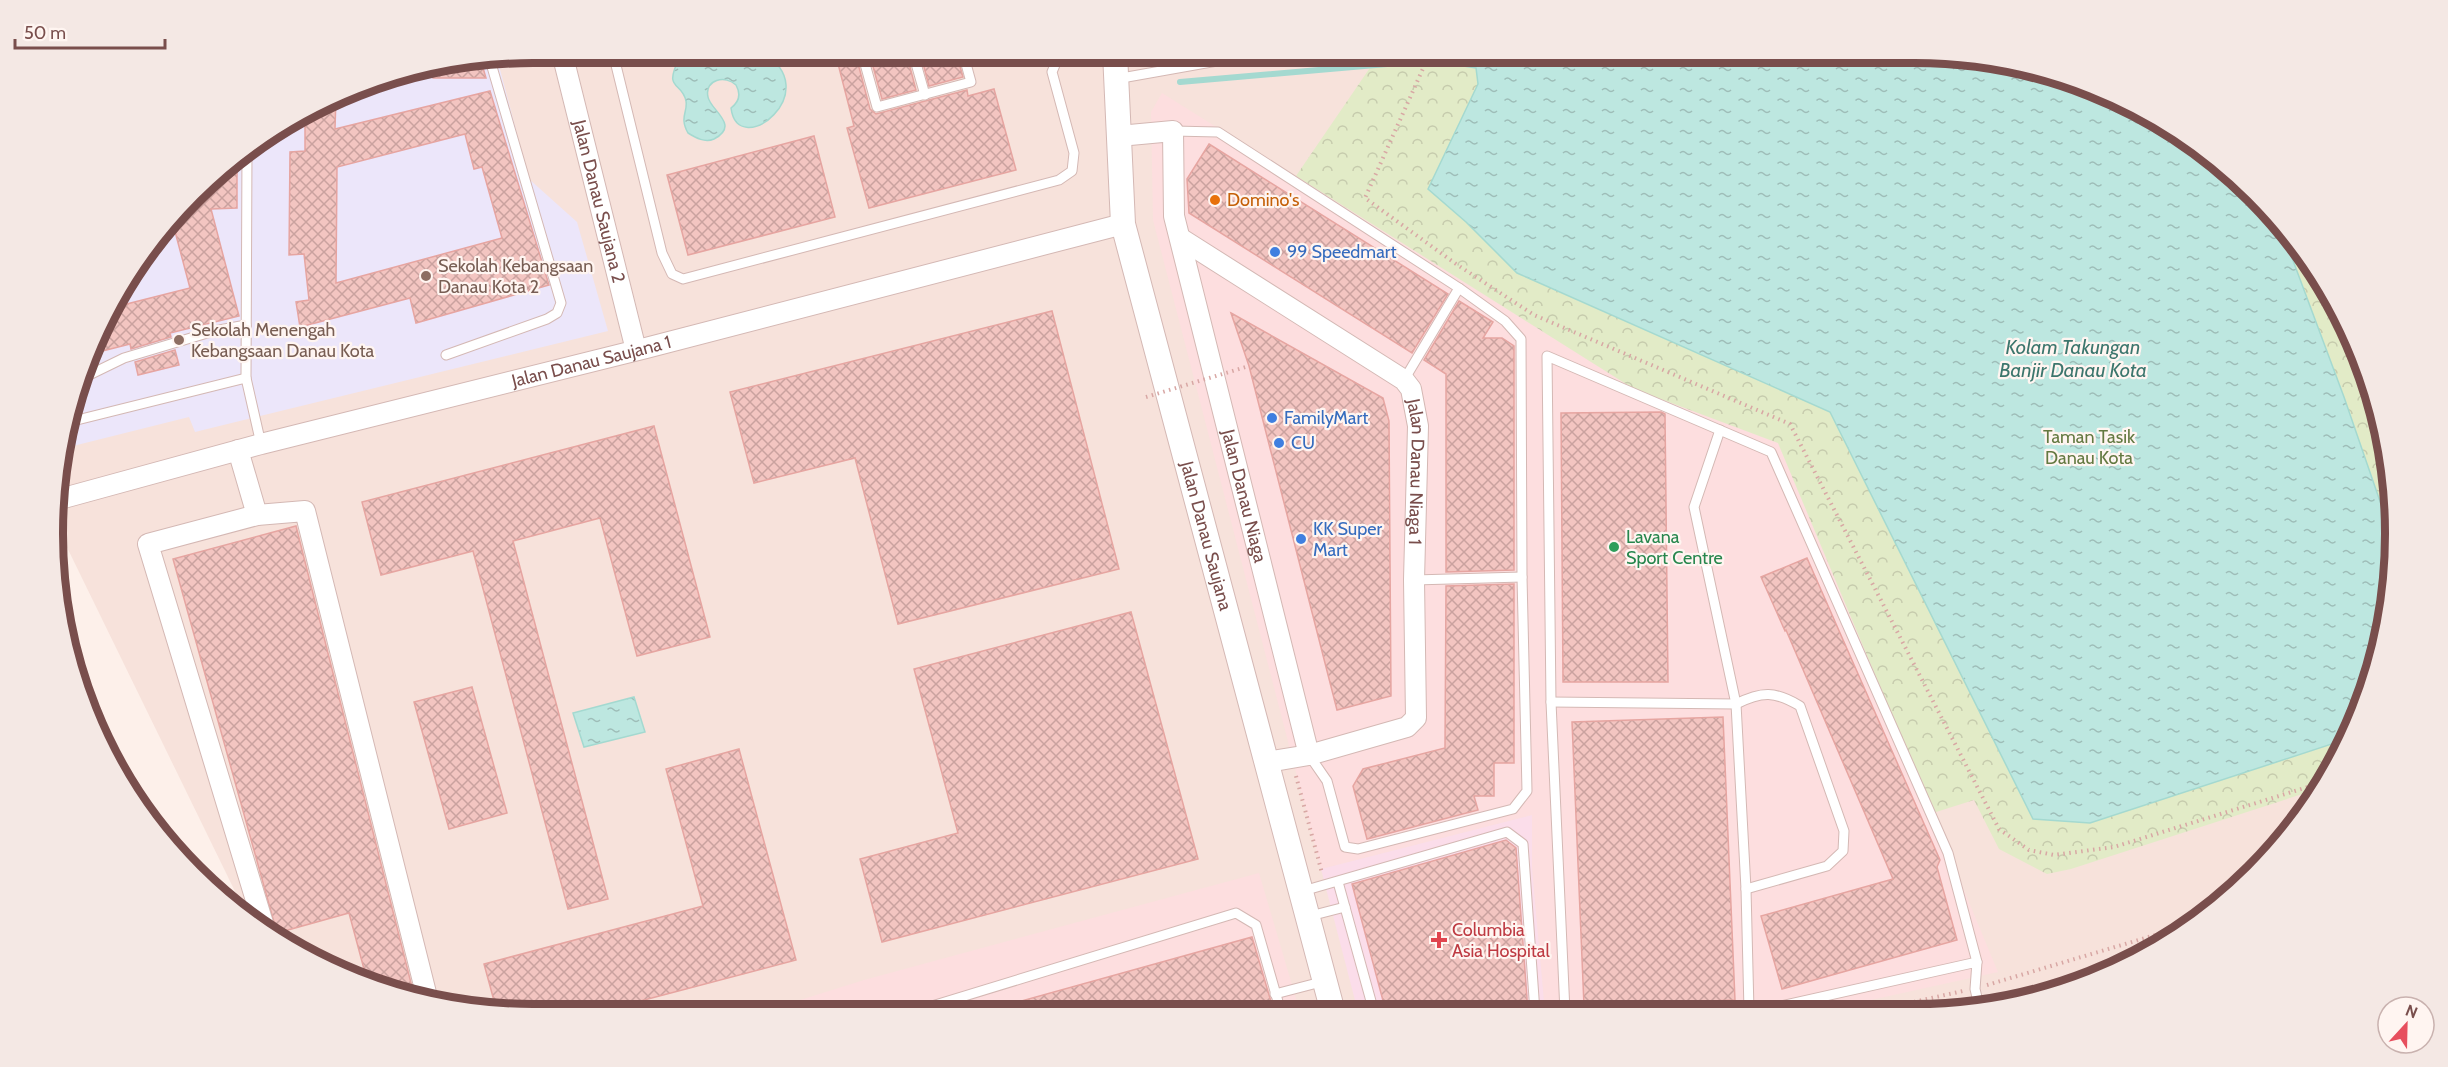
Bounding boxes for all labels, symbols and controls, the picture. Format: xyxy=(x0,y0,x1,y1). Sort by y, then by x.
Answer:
scale bar xyxy=(15,12,165,50)
text: 50 m xyxy=(24,22,66,44)
street label: Jalan Danau Saujana 2 xyxy=(568,117,630,285)
place label: Domino's xyxy=(1227,189,1299,211)
marker: Domino's xyxy=(1208,193,1222,207)
place label: 99 Speedmart xyxy=(1287,241,1397,263)
marker: 99 Speedmart xyxy=(1268,245,1282,259)
place label: Sekolah Kebangsaan Danau Kota 2 xyxy=(438,255,593,298)
marker: Sekolah Kebangsaan Danau Kota 2 xyxy=(419,269,433,283)
place label: Sekolah Menengah Kebangsaan Danau Kota xyxy=(191,319,374,362)
street label: Jalan Danau Saujana 1 xyxy=(509,331,674,392)
marker: Sekolah Menengah Kebangsaan Danau Kota xyxy=(172,333,186,347)
water label: Kolam Takungan Banjir Danau Kota xyxy=(1999,335,2147,382)
street label: Jalan Danau Niaga 1 xyxy=(1402,396,1429,545)
place label: FamilyMart xyxy=(1284,407,1368,429)
marker: FamilyMart xyxy=(1265,411,1279,425)
street label: Jalan Danau Niaga xyxy=(1217,426,1271,565)
park label: Taman Tasik Danau Kota xyxy=(2043,426,2136,469)
place label: CU xyxy=(1291,432,1315,454)
marker: CU xyxy=(1272,436,1286,450)
street label: Jalan Danau Saujana xyxy=(1175,458,1237,613)
place label: KK Super Mart xyxy=(1313,518,1383,561)
place label: Lavana Sport Centre xyxy=(1626,526,1723,569)
marker: KK Super Mart xyxy=(1294,532,1308,546)
marker: Lavana Sport Centre xyxy=(1607,540,1621,554)
place label: Columbia Asia Hospital xyxy=(1452,919,1550,962)
marker: Columbia Asia Hospital xyxy=(1430,931,1448,949)
north arrow xyxy=(2376,995,2436,1055)
text: N xyxy=(2403,1001,2420,1022)

